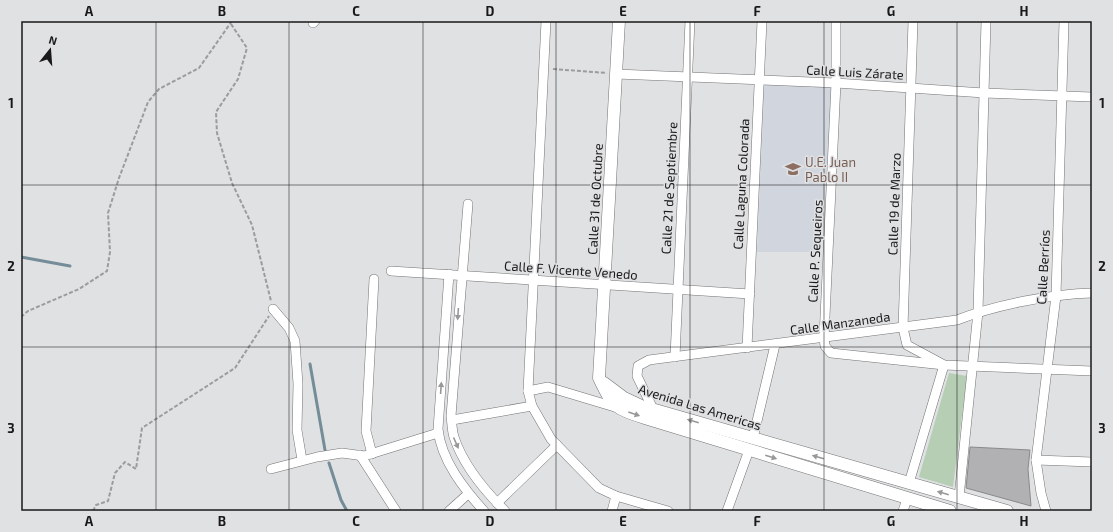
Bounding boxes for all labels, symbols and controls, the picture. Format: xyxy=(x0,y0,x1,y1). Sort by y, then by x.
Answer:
text: A xyxy=(85,3,94,19)
text: B xyxy=(218,3,226,19)
text: C xyxy=(352,3,360,19)
text: D xyxy=(486,3,495,19)
text: E xyxy=(619,3,627,19)
text: F xyxy=(753,3,761,19)
text: G xyxy=(887,3,895,19)
text: H xyxy=(1020,3,1029,19)
north arrow xyxy=(30,30,70,70)
text: N xyxy=(47,33,59,47)
street label: Calle Luis Zárate xyxy=(806,61,904,83)
text: 1 xyxy=(8,95,14,111)
text: 1 xyxy=(1099,95,1105,111)
street label: Calle Laguna Colorada xyxy=(730,118,752,250)
street label: Calle 21 de Septiembre xyxy=(658,121,680,255)
street label: Calle 31 de Octubre xyxy=(584,143,606,255)
street label: Calle 19 de Marzo xyxy=(884,152,904,256)
place label: U.E. Juan Pablo II xyxy=(805,154,856,185)
school or university icon: U.E. Juan Pablo II xyxy=(784,160,802,178)
street label: Calle P. Sequeiros xyxy=(804,199,826,303)
street label: Calle Berríos xyxy=(1033,229,1053,305)
street label: Calle F. Vicente Venedo xyxy=(504,257,638,283)
text: 2 xyxy=(7,258,15,274)
text: 2 xyxy=(1098,258,1106,274)
one-way arrow xyxy=(455,308,462,320)
street label: Calle Manzaneda xyxy=(789,308,891,338)
street label: Avenida Las Americas xyxy=(637,381,763,433)
one-way arrow xyxy=(437,382,444,394)
one-way arrow xyxy=(628,411,640,417)
one-way arrow xyxy=(687,418,699,424)
text: 3 xyxy=(7,420,15,436)
text: 3 xyxy=(1098,420,1106,436)
one-way arrow xyxy=(454,438,460,450)
one-way arrow xyxy=(765,454,777,460)
one-way arrow xyxy=(812,454,824,460)
one-way arrow xyxy=(937,489,949,495)
text: A xyxy=(85,513,94,529)
text: B xyxy=(218,513,226,529)
text: C xyxy=(352,513,360,529)
text: D xyxy=(486,513,495,529)
text: E xyxy=(619,513,627,529)
text: F xyxy=(753,513,761,529)
text: G xyxy=(887,513,895,529)
text: H xyxy=(1020,513,1029,529)

